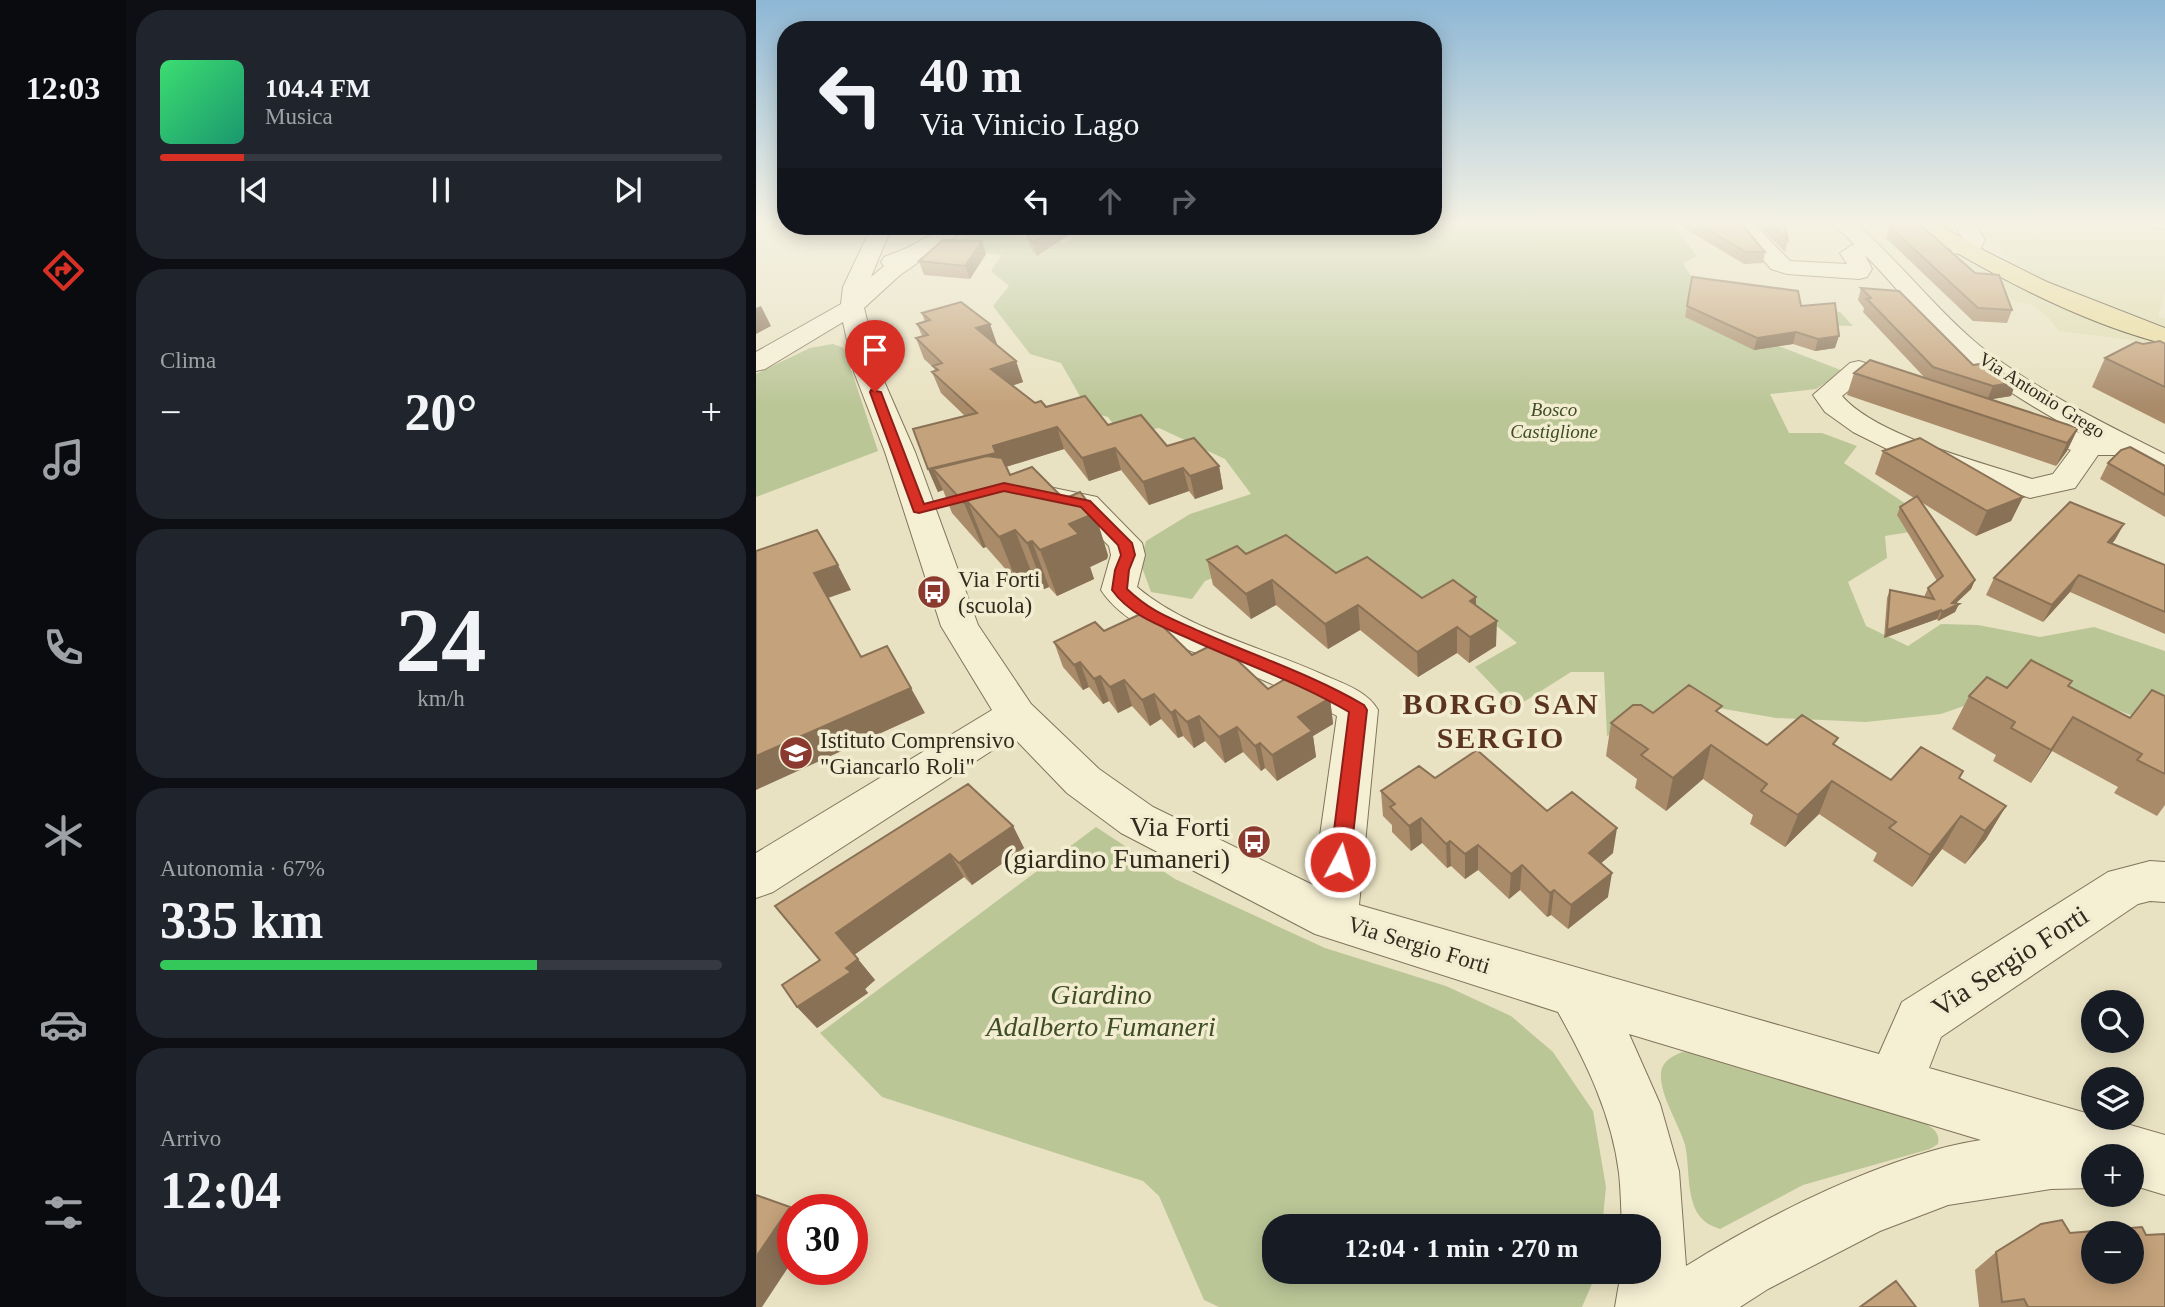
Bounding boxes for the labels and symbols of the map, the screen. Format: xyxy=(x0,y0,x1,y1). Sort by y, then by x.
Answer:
pin xyxy=(845,320,905,392)
street label: Via Antonio Grego xyxy=(1975,348,2109,442)
park label: Bosco Castiglione xyxy=(1510,399,1598,442)
place label: Via Forti (scuola) xyxy=(958,567,1040,618)
bus stop icon: Via Forti (scuola) xyxy=(915,573,953,611)
district label: BORGO SAN SERGIO xyxy=(1402,687,1600,754)
place label: Istituto Comprensivo "Giancarlo Roli" xyxy=(820,728,1015,779)
school or university icon: Istituto Comprensivo "Giancarlo Roli" xyxy=(777,734,815,772)
place label: Via Forti (giardino Fumaneri) xyxy=(1004,811,1230,874)
bus stop icon: Via Forti (giardino Fumaneri) xyxy=(1235,823,1273,861)
position arrow xyxy=(1303,825,1377,899)
street label: Via Sergio Forti xyxy=(1926,899,2094,1023)
street label: Via Sergio Forti xyxy=(1345,911,1493,979)
park label: Giardino Adalberto Fumaneri xyxy=(984,979,1216,1042)
speed limit sign: 30 xyxy=(777,1194,868,1285)

